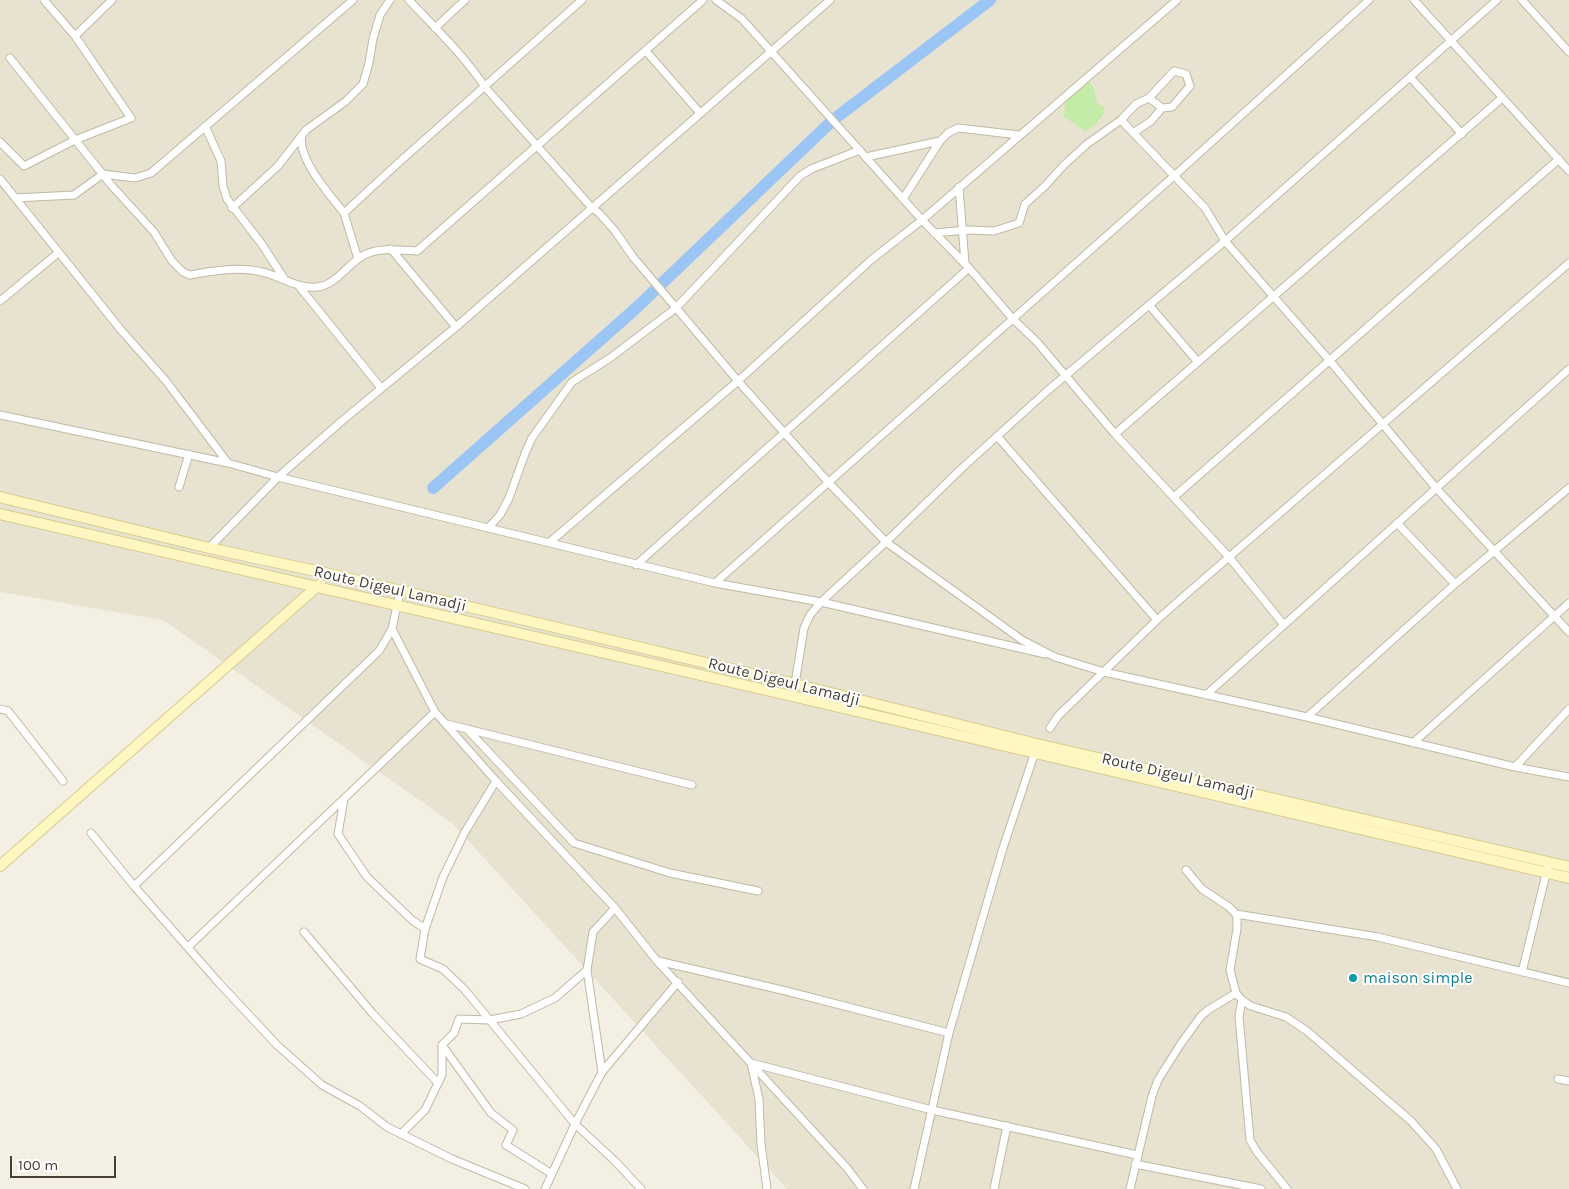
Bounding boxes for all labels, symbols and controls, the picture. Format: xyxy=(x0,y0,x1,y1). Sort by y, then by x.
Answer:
street label: Route Digeul Lamadji xyxy=(312,562,468,616)
street label: Route Digeul Lamadji xyxy=(706,654,862,710)
street label: Route Digeul Lamadji xyxy=(1100,749,1256,803)
place label: maison simple xyxy=(1363,968,1472,988)
marker: maison simple xyxy=(1347,972,1359,984)
scale bar xyxy=(12,1146,119,1178)
text: 100 m xyxy=(18,1156,58,1174)

